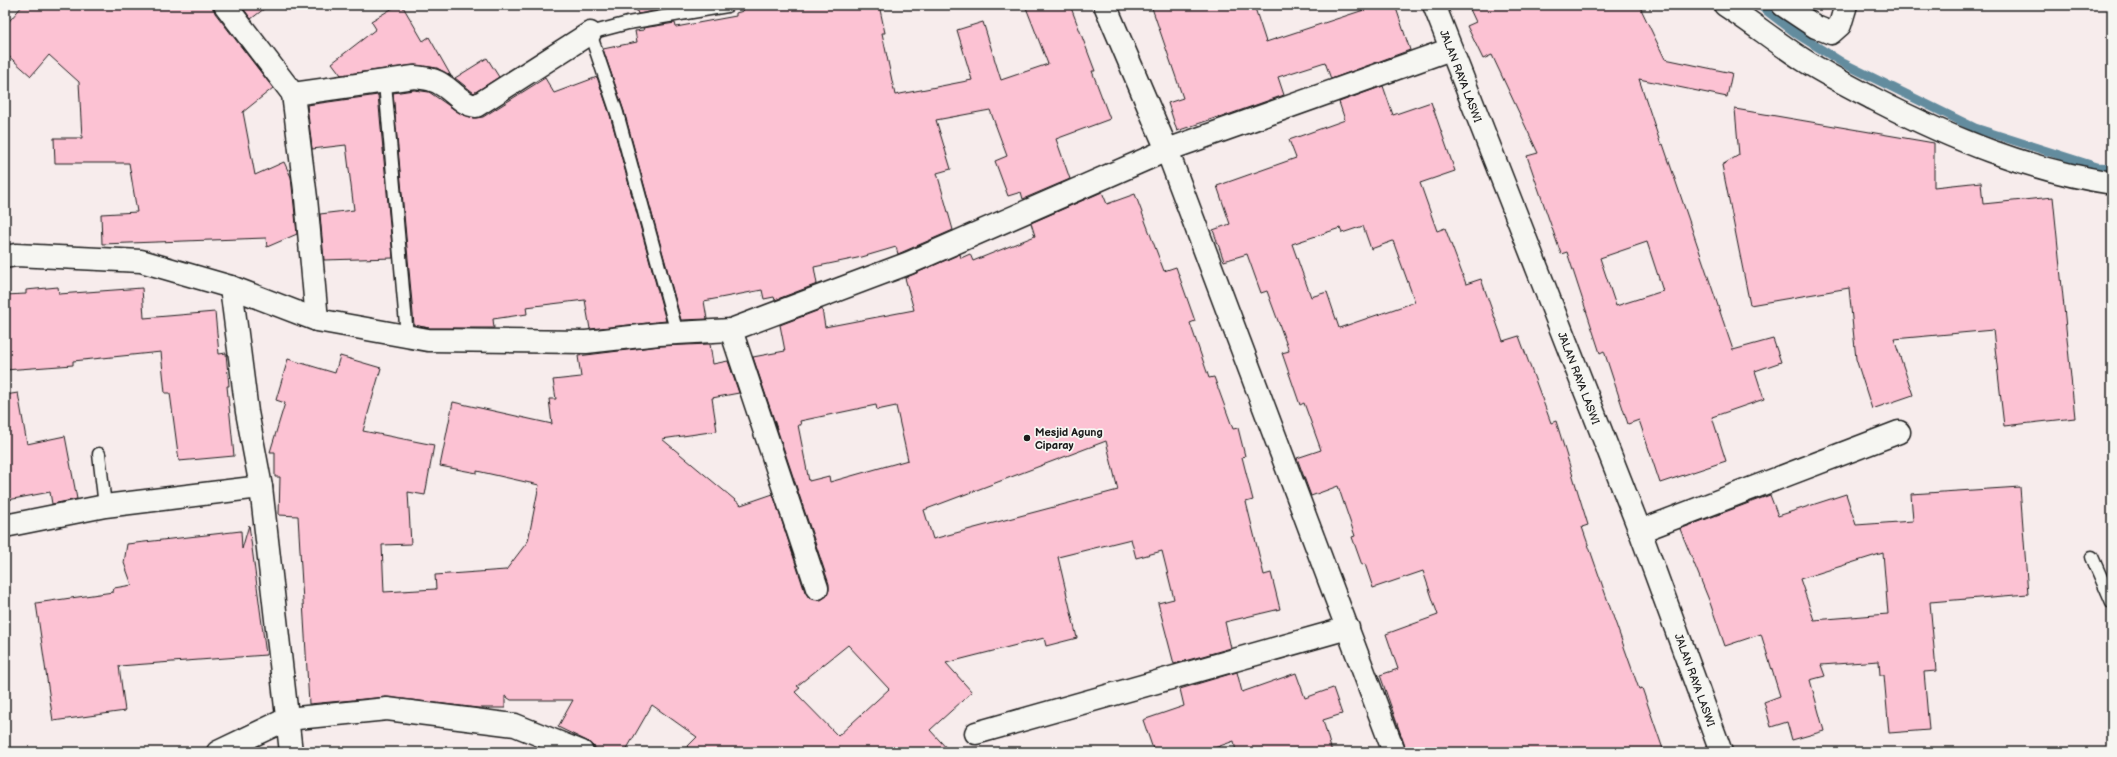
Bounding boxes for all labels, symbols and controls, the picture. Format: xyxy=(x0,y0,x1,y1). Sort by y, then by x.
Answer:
street label: JALAN RAYA LASWI xyxy=(1437,28,1484,125)
street label: JALAN RAYA LASWI xyxy=(1555,330,1602,427)
place label: Mesjid Agung Ciparay xyxy=(1035,426,1103,452)
marker: Mesjid Agung Ciparay xyxy=(1022,433,1032,443)
street label: JALAN RAYA LASWI xyxy=(1672,632,1718,729)

